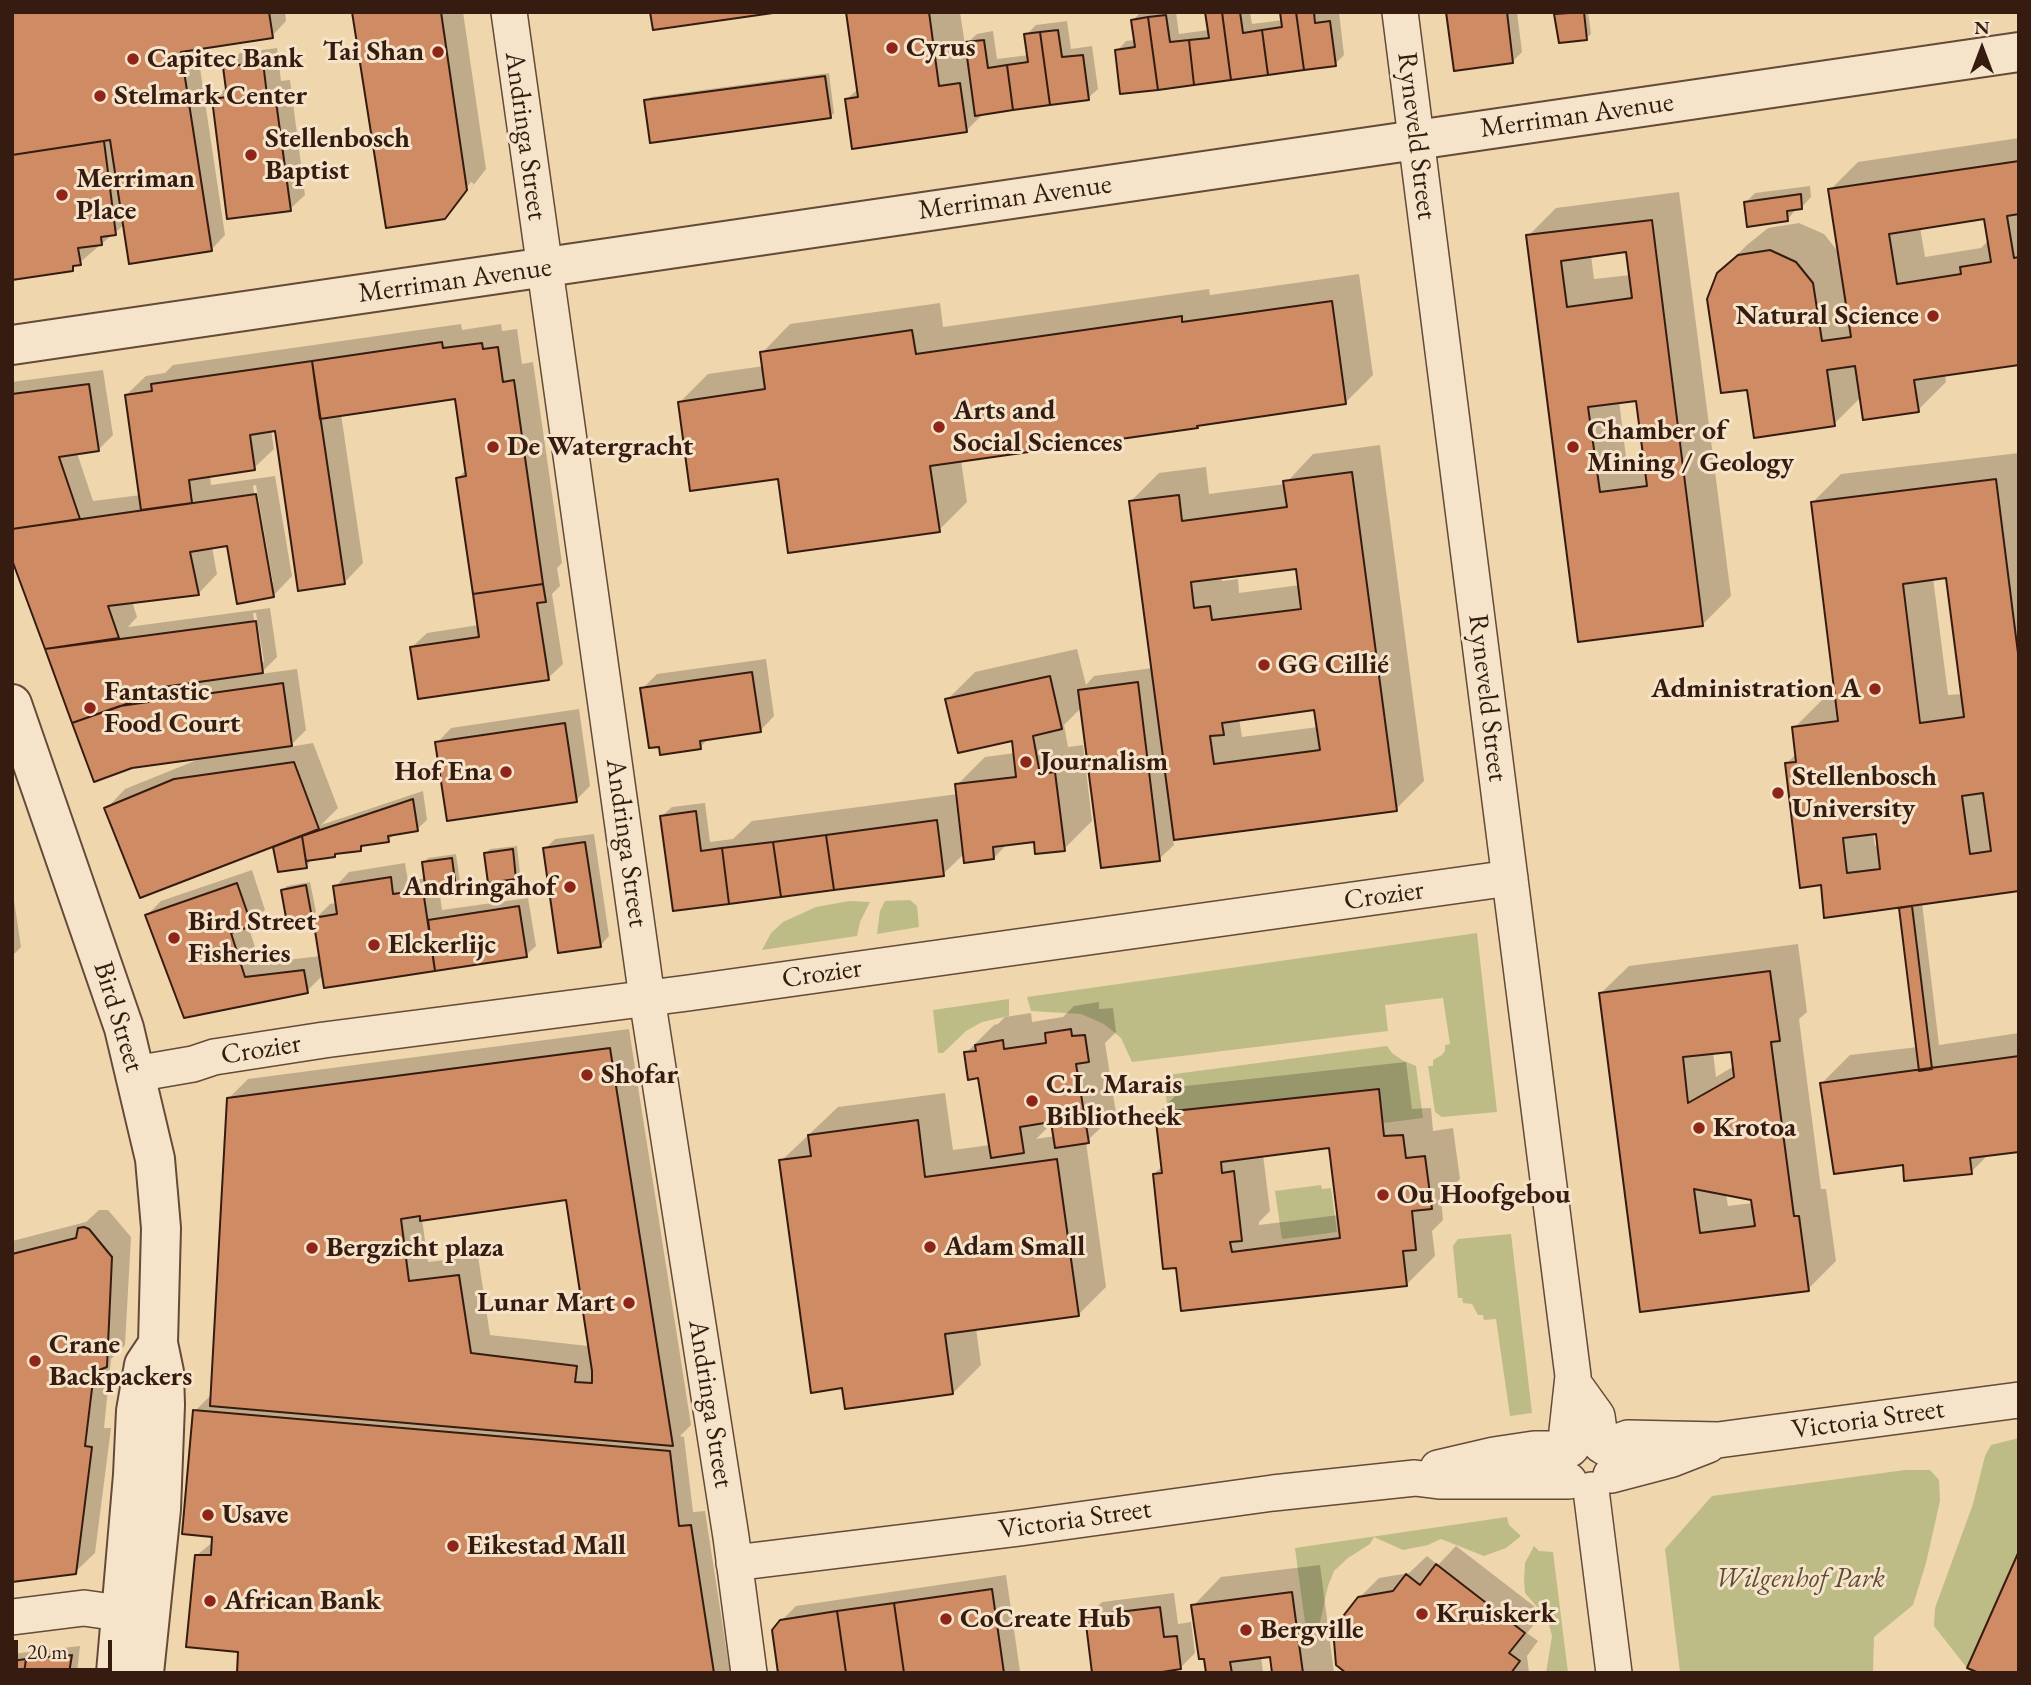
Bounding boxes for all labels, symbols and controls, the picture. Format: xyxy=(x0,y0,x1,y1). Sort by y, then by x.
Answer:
north arrow xyxy=(1947,14,2017,84)
text: N xyxy=(1974,15,1990,40)
place label: Cyrus xyxy=(906,31,976,65)
place label: Tai Shan xyxy=(323,35,424,69)
marker: Cyrus xyxy=(884,40,900,56)
place label: Capitec Bank xyxy=(147,42,304,76)
marker: Tai Shan xyxy=(430,44,446,60)
street label: Andringa Street xyxy=(497,50,553,222)
street label: Ryneveld Street xyxy=(1389,50,1443,222)
marker: Capitec Bank xyxy=(125,51,141,67)
place label: Stelmark Center xyxy=(114,79,307,113)
street label: Merriman Avenue xyxy=(1478,86,1676,146)
marker: Stelmark Center xyxy=(92,88,108,104)
place label: Stellenbosch Baptist xyxy=(265,122,410,188)
marker: Stellenbosch Baptist xyxy=(243,147,259,163)
place label: Merriman Place xyxy=(76,162,195,228)
street label: Merriman Avenue xyxy=(916,168,1114,228)
marker: Merriman Place xyxy=(54,187,70,203)
street label: Merriman Avenue xyxy=(356,251,554,311)
place label: Natural Science xyxy=(1736,299,1919,333)
marker: Natural Science xyxy=(1925,308,1941,324)
place label: Arts and Social Sciences xyxy=(953,394,1123,460)
place label: Chamber of Mining / Geology xyxy=(1587,414,1794,480)
marker: Arts and Social Sciences xyxy=(931,419,947,435)
place label: De Watergracht xyxy=(507,430,693,464)
marker: De Watergracht xyxy=(485,439,501,455)
marker: Chamber of Mining / Geology xyxy=(1565,439,1581,455)
street label: Ryneveld Street xyxy=(1460,612,1514,784)
place label: GG Cillié xyxy=(1278,648,1389,682)
marker: GG Cillié xyxy=(1256,657,1272,673)
place label: Administration A xyxy=(1651,672,1861,706)
place label: Fantastic Food Court xyxy=(104,675,240,741)
marker: Administration A xyxy=(1867,681,1883,697)
marker: Fantastic Food Court xyxy=(82,700,98,716)
place label: Journalism xyxy=(1040,745,1168,779)
marker: Journalism xyxy=(1018,754,1034,770)
place label: Hof Ena xyxy=(395,755,492,789)
street label: Andringa Street xyxy=(598,757,654,929)
place label: Stellenbosch University xyxy=(1792,760,1937,826)
marker: Hof Ena xyxy=(498,764,514,780)
marker: Stellenbosch University xyxy=(1770,785,1786,801)
place label: Andringahof xyxy=(403,870,556,904)
street label: Crozier xyxy=(1342,874,1426,918)
marker: Andringahof xyxy=(562,879,578,895)
place label: Bird Street Fisheries xyxy=(188,905,317,971)
place label: Elckerlijc xyxy=(388,928,496,962)
marker: Bird Street Fisheries xyxy=(166,930,182,946)
marker: Elckerlijc xyxy=(366,937,382,953)
street label: Crozier xyxy=(780,952,864,996)
street label: Bird Street xyxy=(85,958,151,1076)
street label: Crozier xyxy=(219,1027,303,1073)
place label: Shofar xyxy=(601,1058,678,1092)
marker: Shofar xyxy=(579,1067,595,1083)
place label: C.L. Marais Bibliotheek xyxy=(1046,1068,1182,1134)
marker: C.L. Marais Bibliotheek xyxy=(1024,1093,1040,1109)
place label: Krotoa xyxy=(1713,1111,1796,1145)
marker: Krotoa xyxy=(1691,1120,1707,1136)
place label: Ou Hoofgebou xyxy=(1397,1178,1570,1212)
marker: Ou Hoofgebou xyxy=(1375,1187,1391,1203)
place label: Adam Small xyxy=(944,1230,1085,1264)
place label: Bergzicht plaza xyxy=(326,1231,504,1265)
marker: Adam Small xyxy=(922,1239,938,1255)
marker: Bergzicht plaza xyxy=(304,1240,320,1256)
place label: Lunar Mart xyxy=(477,1286,615,1320)
marker: Lunar Mart xyxy=(621,1295,637,1311)
street label: Andringa Street xyxy=(680,1318,740,1490)
place label: Crane Backpackers xyxy=(49,1328,192,1394)
marker: Crane Backpackers xyxy=(27,1353,43,1369)
street label: Victoria Street xyxy=(1790,1393,1946,1447)
street label: Victoria Street xyxy=(997,1493,1153,1547)
place label: Usave xyxy=(222,1498,288,1532)
marker: Usave xyxy=(200,1507,216,1523)
place label: Eikestad Mall xyxy=(467,1529,626,1563)
marker: Eikestad Mall xyxy=(445,1538,461,1554)
park label: Wilgenhof Park xyxy=(1715,1562,1885,1596)
place label: African Bank xyxy=(224,1584,381,1618)
marker: African Bank xyxy=(202,1593,218,1609)
place label: Kruiskerk xyxy=(1436,1597,1556,1631)
place label: CoCreate Hub xyxy=(960,1602,1130,1636)
marker: Kruiskerk xyxy=(1414,1606,1430,1622)
marker: CoCreate Hub xyxy=(938,1611,954,1627)
place label: Bergville xyxy=(1260,1613,1364,1647)
marker: Bergville xyxy=(1238,1622,1254,1638)
scale bar xyxy=(18,1626,116,1670)
text: 20 m xyxy=(27,1638,68,1665)

